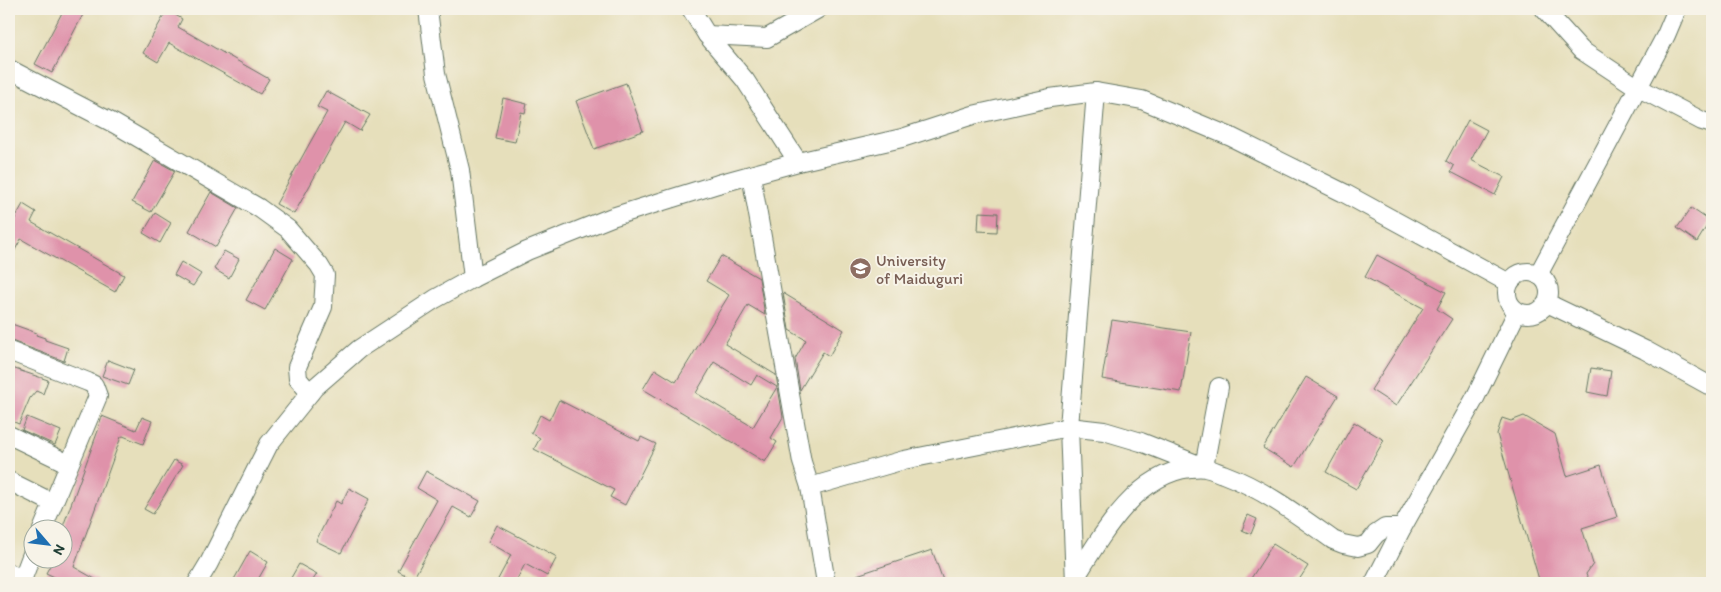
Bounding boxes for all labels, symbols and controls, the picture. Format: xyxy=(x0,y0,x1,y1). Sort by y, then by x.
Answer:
place label: University of Maiduguri xyxy=(876,251,963,288)
school or university icon: University of Maiduguri xyxy=(848,257,872,281)
north arrow xyxy=(22,520,72,570)
text: N xyxy=(49,542,69,558)

